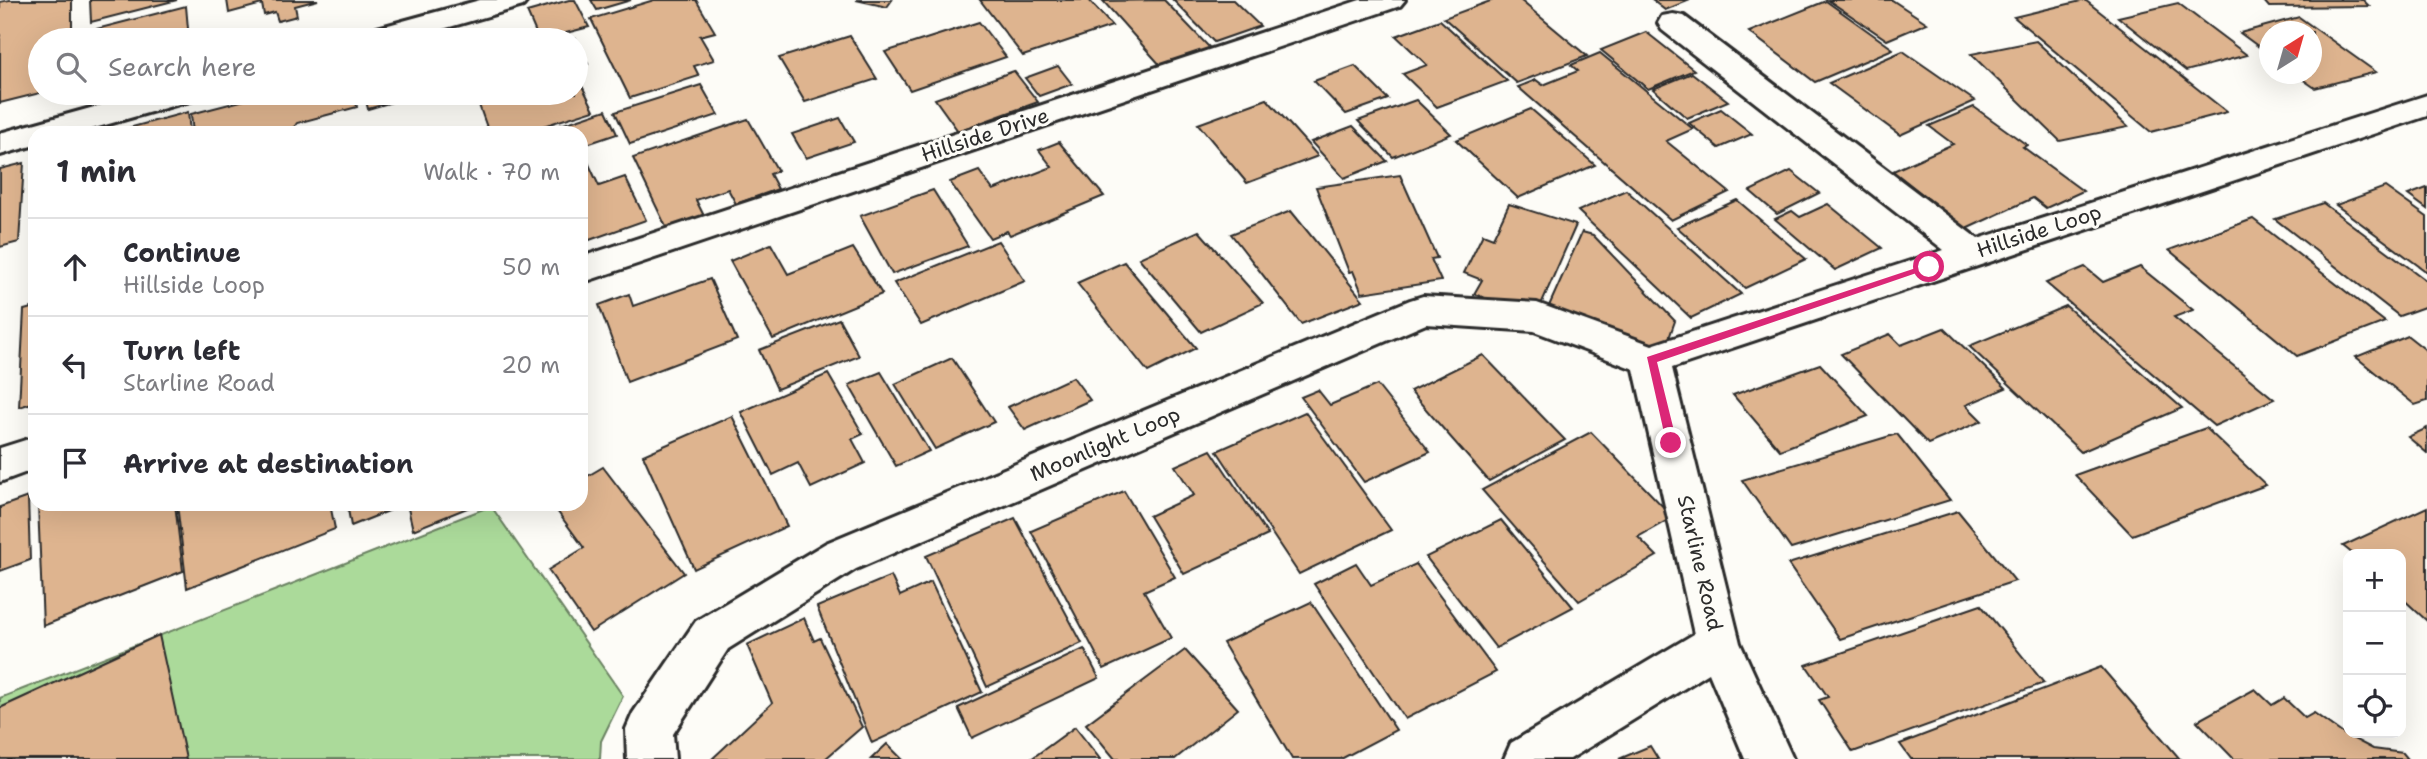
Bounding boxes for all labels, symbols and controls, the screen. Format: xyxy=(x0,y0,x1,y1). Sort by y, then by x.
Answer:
north arrow xyxy=(2259,21,2322,84)
search box xyxy=(28,28,588,105)
icon: search xyxy=(52,48,90,86)
text: Search here xyxy=(108,49,257,84)
street label: Hillside Drive xyxy=(918,101,1052,169)
text: 1 min xyxy=(56,151,136,192)
text: Walk · 70 m xyxy=(423,157,560,187)
street label: Hillside Loop xyxy=(1973,198,2105,264)
text: Continue xyxy=(123,235,241,270)
icon: ahead xyxy=(56,248,94,286)
route start xyxy=(1913,251,1944,282)
text: 50 m xyxy=(502,252,560,282)
text: Hillside Loop xyxy=(123,270,265,300)
text: Turn left xyxy=(123,333,240,368)
icon: left xyxy=(56,346,94,384)
text: 20 m xyxy=(501,350,560,380)
text: Starline Road xyxy=(123,368,275,398)
street label: Moonlight Loop xyxy=(1026,400,1184,488)
route end xyxy=(1655,427,1686,458)
icon: arrive xyxy=(56,444,94,482)
text: Arrive at destination xyxy=(123,446,413,481)
street label: Starline Road xyxy=(1671,492,1729,634)
map controls xyxy=(2343,549,2406,738)
button: + xyxy=(2343,549,2406,612)
button: − xyxy=(2343,612,2406,675)
button: locate xyxy=(2343,675,2406,738)

